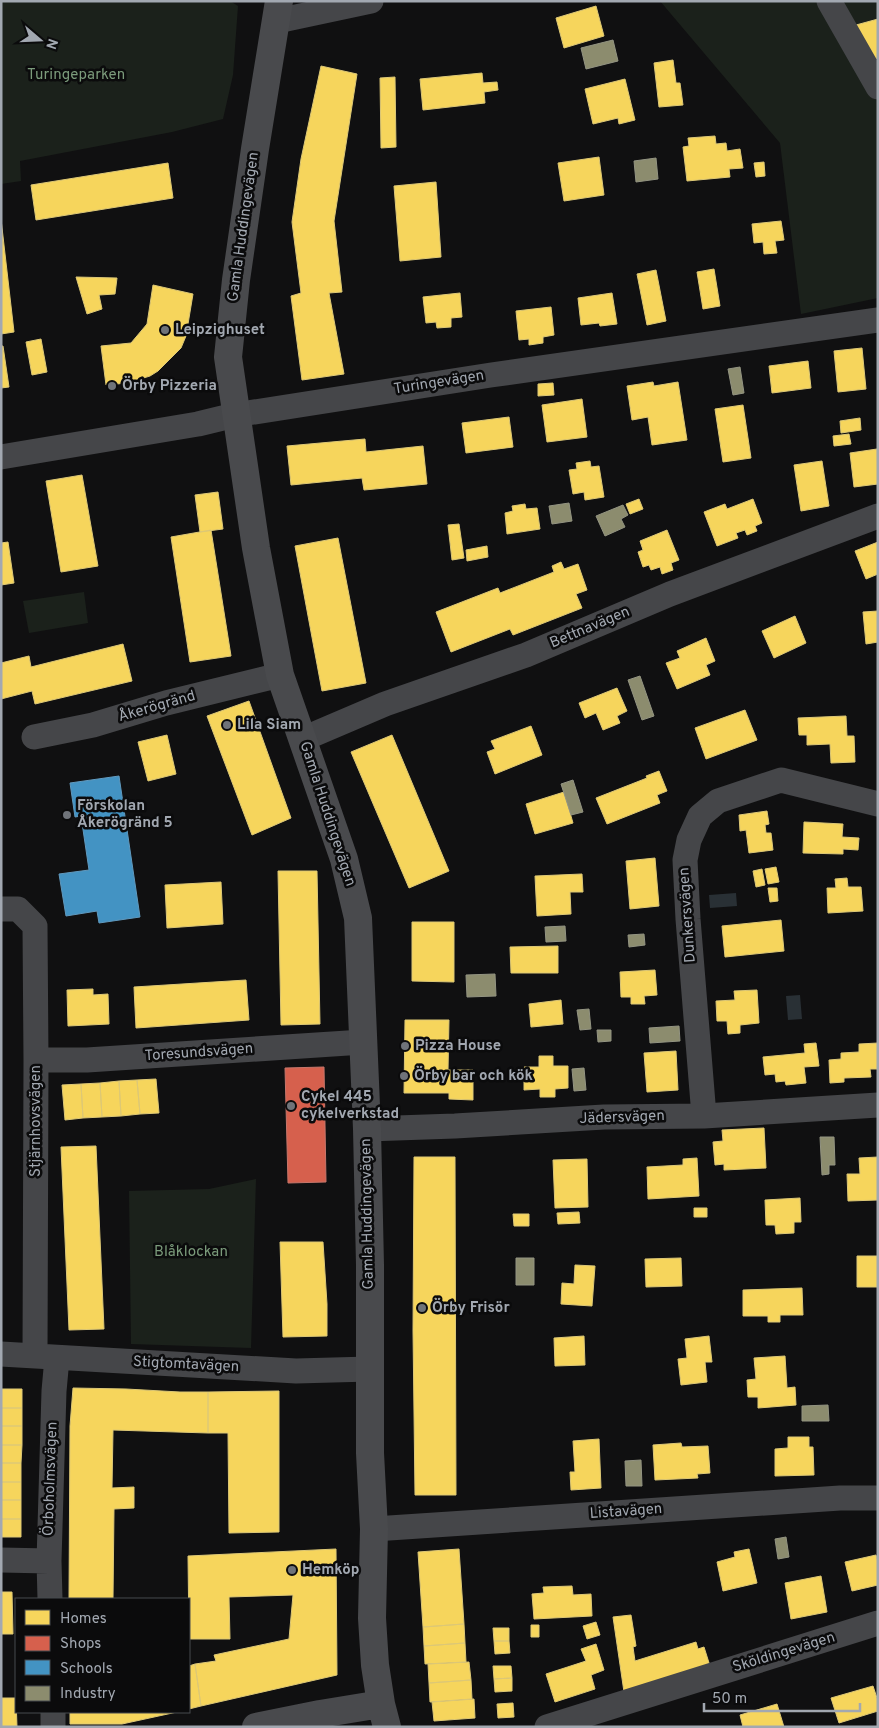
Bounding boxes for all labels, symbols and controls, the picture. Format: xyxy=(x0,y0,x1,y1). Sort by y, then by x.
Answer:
north arrow xyxy=(15,15,65,65)
text: N xyxy=(41,36,61,51)
park label: Turingeparken xyxy=(27,66,125,85)
street label: Gamla Huddingevägen xyxy=(224,151,264,303)
place label: Leipzighuset xyxy=(175,321,265,340)
marker: Leipzighuset xyxy=(159,324,171,336)
street label: Turingevägen xyxy=(392,366,486,400)
place label: Örby Pizzeria xyxy=(122,375,217,396)
marker: Örby Pizzeria xyxy=(106,380,118,392)
street label: Bettnavägen xyxy=(547,603,633,653)
street label: Åkerögränd xyxy=(116,687,198,727)
place label: Lila Siam xyxy=(237,716,301,735)
marker: Lila Siam xyxy=(221,719,233,731)
street label: Gamla Huddingevägen xyxy=(295,739,359,889)
place label: Förskolan Åkerögränd 5 xyxy=(77,797,173,833)
marker: Förskolan Åkerögränd 5 xyxy=(61,809,73,821)
street label: Dunkersvägen xyxy=(675,867,701,963)
place label: Pizza House xyxy=(415,1037,501,1056)
street label: Toresundsvägen xyxy=(144,1040,254,1066)
marker: Pizza House xyxy=(399,1040,411,1052)
street label: Stjärnhovsvägen xyxy=(27,1065,46,1177)
place label: Örby bar och kök xyxy=(414,1065,533,1086)
marker: Örby bar och kök xyxy=(398,1070,410,1082)
place label: Cykel 445 cykelverkstad xyxy=(301,1088,399,1124)
marker: Cykel 445 cykelverkstad xyxy=(285,1100,297,1112)
street label: Jädersvägen xyxy=(579,1107,665,1129)
street label: Gamla Huddingevägen xyxy=(357,1138,379,1290)
park label: Blåklockan xyxy=(154,1243,228,1262)
place label: Örby Frisör xyxy=(432,1297,510,1318)
marker: Örby Frisör xyxy=(416,1302,428,1314)
street label: Stigtomtavägen xyxy=(132,1353,240,1377)
street label: Örboholmsvägen xyxy=(39,1421,62,1537)
street label: Listavägen xyxy=(589,1500,663,1524)
place label: Hemköp xyxy=(302,1561,359,1580)
marker: Hemköp xyxy=(286,1564,298,1576)
legend xyxy=(15,1598,190,1713)
text: Homes xyxy=(60,1610,107,1629)
street label: Sköldingevägen xyxy=(730,1628,838,1678)
text: Shops xyxy=(60,1635,101,1654)
text: Schools xyxy=(60,1660,113,1679)
scale bar xyxy=(704,1680,860,1712)
text: Industry xyxy=(60,1685,116,1704)
text: 50 m xyxy=(712,1690,747,1709)

